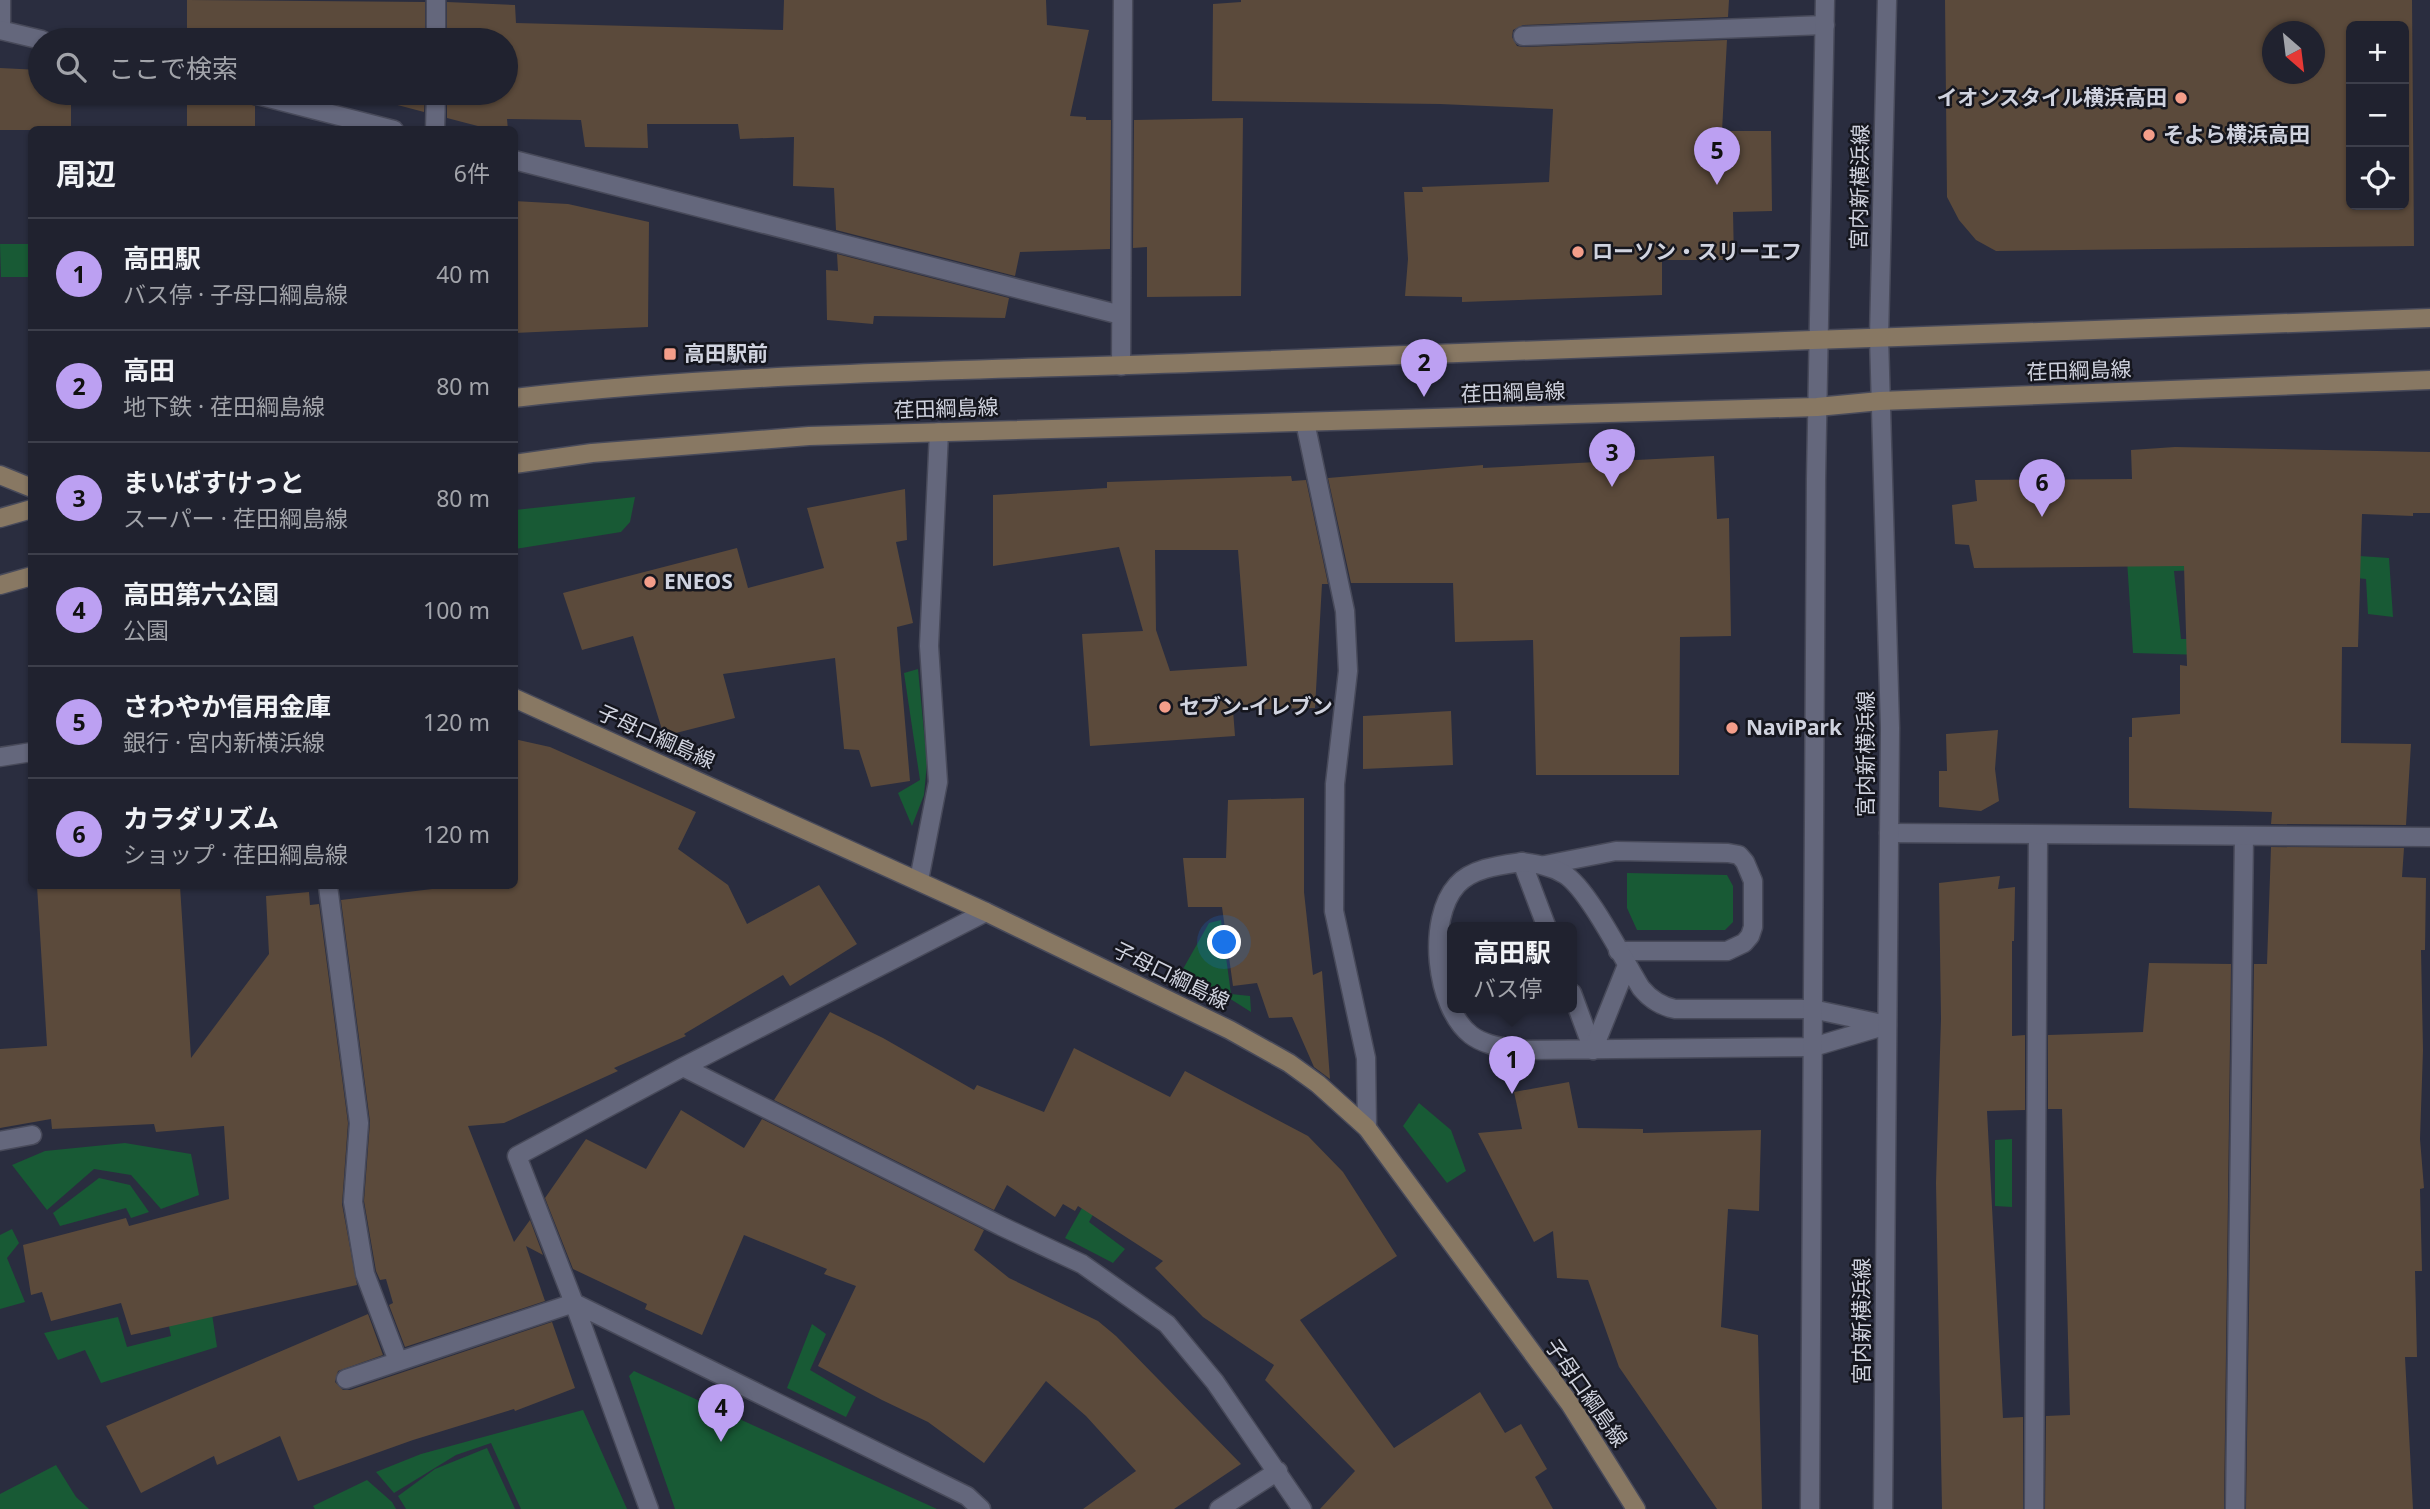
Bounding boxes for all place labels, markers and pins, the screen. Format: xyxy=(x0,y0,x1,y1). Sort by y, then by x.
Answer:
place label: イオンスタイル横浜高田 xyxy=(1936,83,2167,111)
marker: イオンスタイル横浜高田 xyxy=(2173,90,2189,106)
place label: そよら横浜高田 xyxy=(2163,120,2310,148)
pin: 5 xyxy=(1694,127,1740,185)
marker: そよら横浜高田 xyxy=(2141,127,2157,143)
place label: ローソン・スリーエフ xyxy=(1592,237,1802,265)
marker: ローソン・スリーエフ xyxy=(1570,244,1586,260)
place label: 高田駅前 xyxy=(684,339,768,367)
pin: 2 xyxy=(1401,339,1447,397)
marker: 高田駅前 xyxy=(662,346,678,362)
pin: 3 xyxy=(1589,429,1635,487)
pin: 6 xyxy=(2019,459,2065,517)
place label: ENEOS xyxy=(664,567,733,595)
marker: ENEOS xyxy=(642,574,658,590)
place label: セブン-イレブン xyxy=(1179,692,1333,720)
marker: セブン-イレブン xyxy=(1157,699,1173,715)
place label: NaviPark xyxy=(1746,713,1843,741)
marker: NaviPark xyxy=(1724,720,1740,736)
pin: 1 xyxy=(1489,1036,1535,1094)
pin: 4 xyxy=(698,1384,744,1442)

